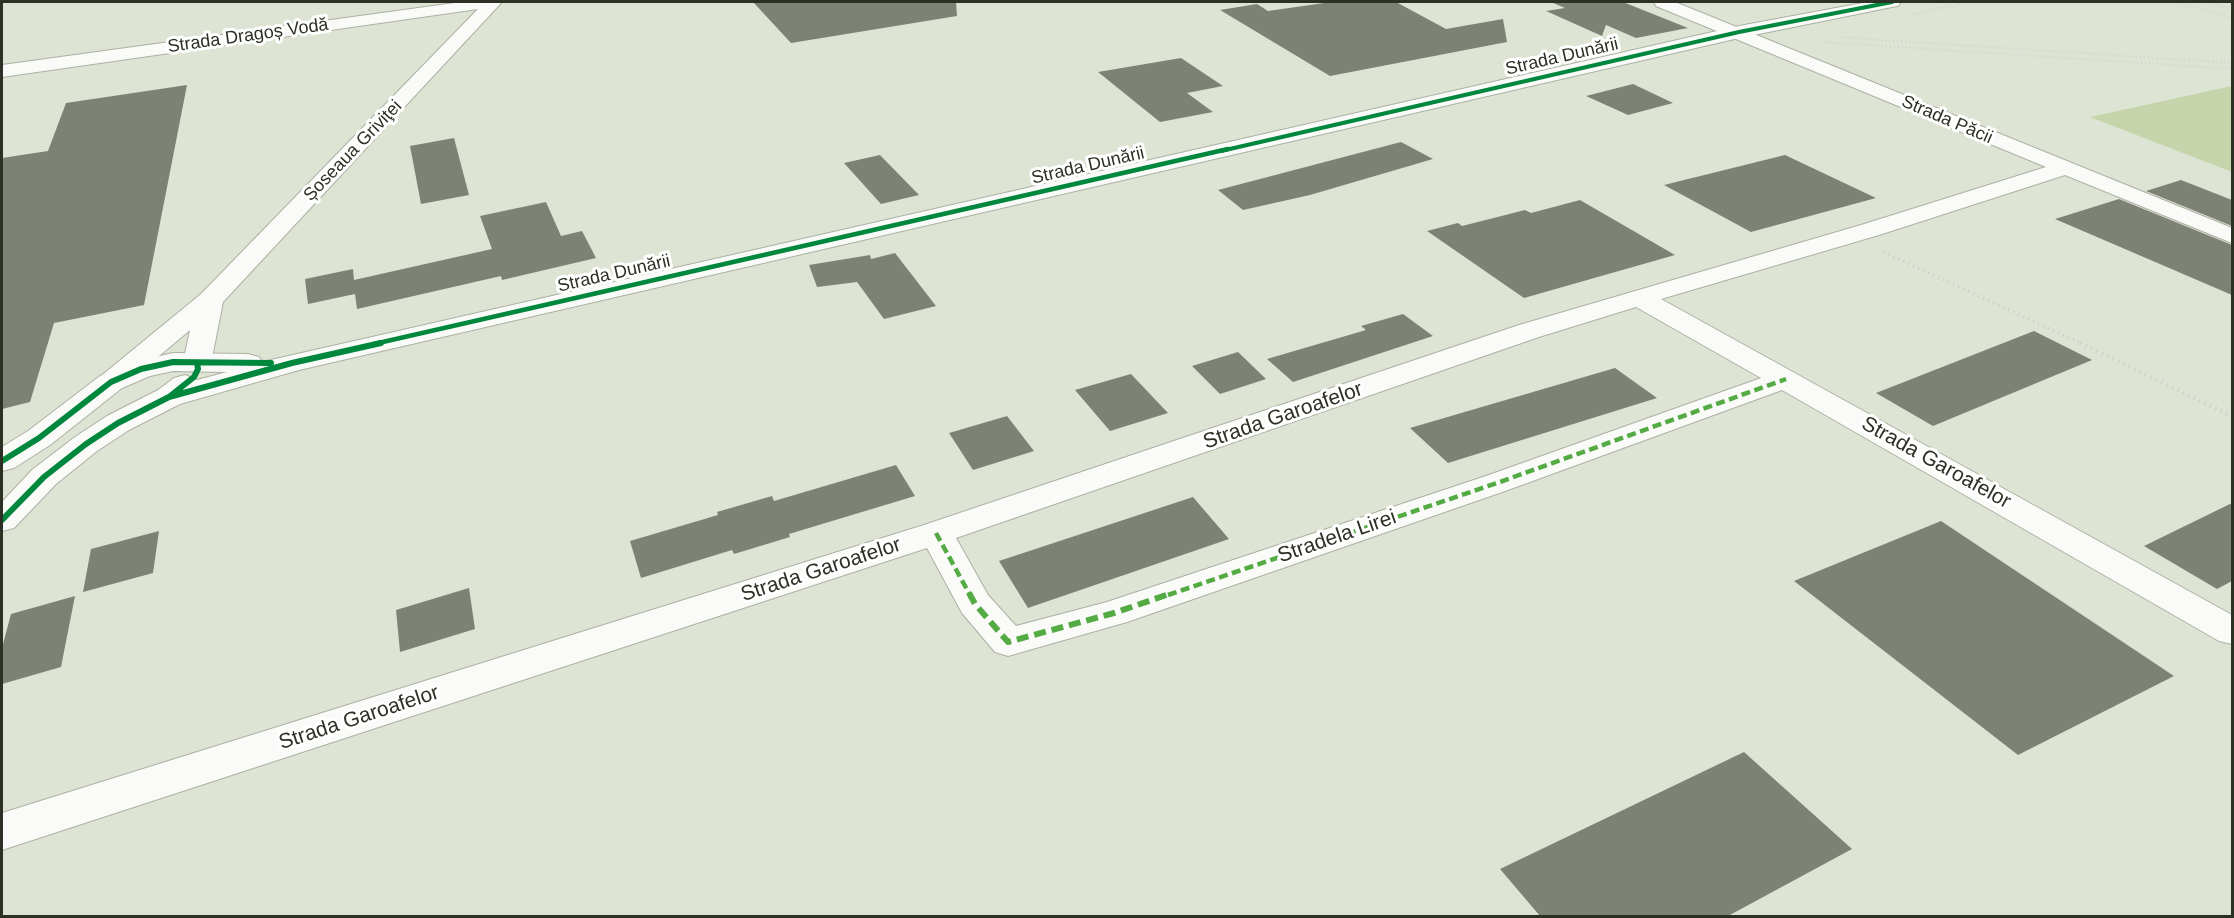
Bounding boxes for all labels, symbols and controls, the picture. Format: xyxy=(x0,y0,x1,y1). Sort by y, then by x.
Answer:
street label: Strada Dragoș Vodă xyxy=(166,14,330,58)
street label: Strada Dunării xyxy=(1504,34,1620,80)
street label: Strada Păcii xyxy=(1898,91,1996,149)
street label: Șoseaua Griviţei xyxy=(299,96,407,206)
street label: Strada Dunării xyxy=(1030,143,1146,189)
street label: Strada Dunării xyxy=(556,251,672,297)
street label: Strada Garoafelor xyxy=(1200,377,1366,455)
street label: Strada Garoafelor xyxy=(1857,412,2015,514)
street label: Stradela Lirei xyxy=(1274,505,1400,569)
street label: Strada Garoafelor xyxy=(738,532,904,608)
street label: Strada Garoafelor xyxy=(276,680,442,756)

